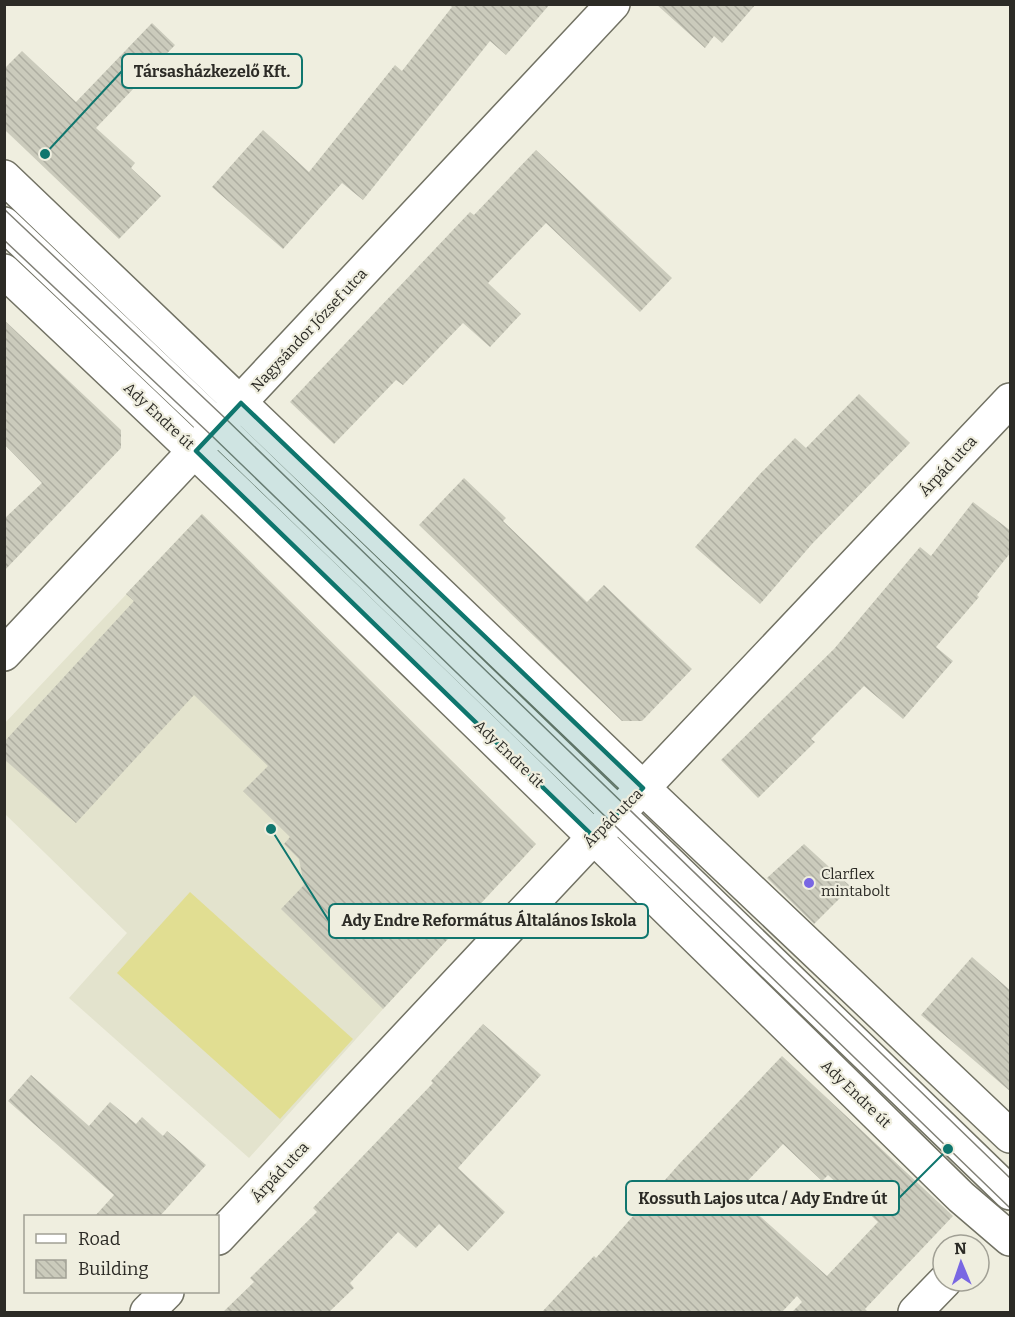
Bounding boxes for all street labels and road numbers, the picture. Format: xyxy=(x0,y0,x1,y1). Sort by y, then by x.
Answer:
street label: Nagysándor József utca xyxy=(247,265,371,395)
street label: Ady Endre út xyxy=(120,379,198,454)
street label: Árpád utca xyxy=(916,432,980,500)
street label: Ady Endre út xyxy=(470,716,548,792)
street label: Árpád utca xyxy=(580,785,646,851)
street label: Ady Endre út xyxy=(817,1056,895,1132)
street label: Árpád utca xyxy=(248,1138,312,1206)

